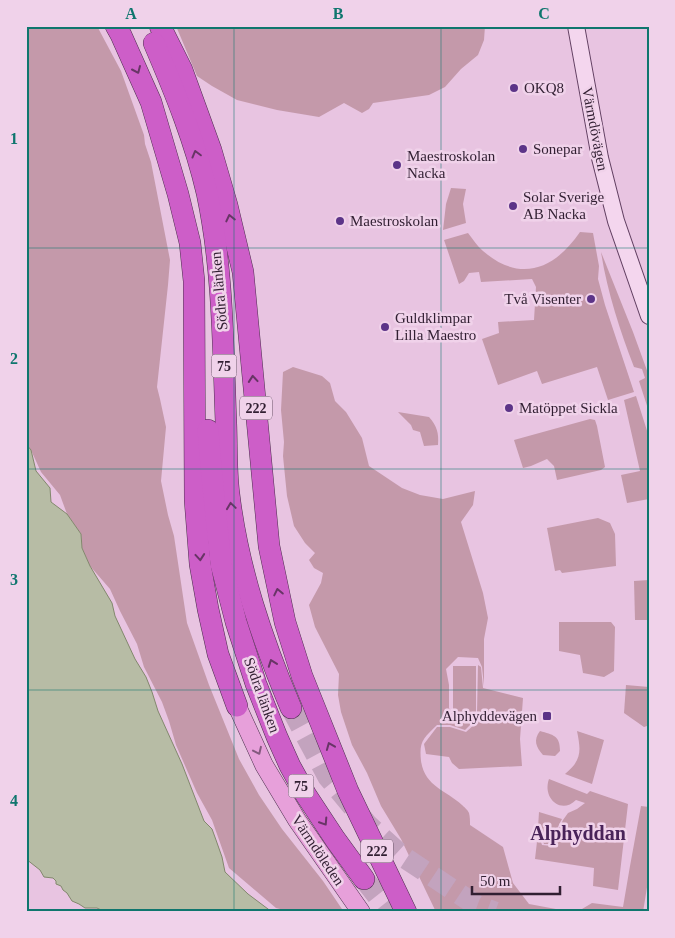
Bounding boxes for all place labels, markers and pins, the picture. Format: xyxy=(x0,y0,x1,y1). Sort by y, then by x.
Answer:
place label: OKQ8 xyxy=(524,80,564,96)
marker: OKQ8 xyxy=(508,82,520,94)
place label: Sonepar xyxy=(533,141,582,157)
marker: Sonepar xyxy=(517,143,529,155)
place label: Maestroskolan Nacka xyxy=(407,148,496,181)
marker: Maestroskolan Nacka xyxy=(391,159,403,171)
place label: Solar Sverige AB Nacka xyxy=(523,189,605,222)
marker: Solar Sverige AB Nacka xyxy=(507,200,519,212)
place label: Maestroskolan xyxy=(350,213,439,229)
marker: Maestroskolan xyxy=(334,215,346,227)
place label: Två Visenter xyxy=(504,291,581,307)
marker: Två Visenter xyxy=(585,293,597,305)
place label: Guldklimpar Lilla Maestro xyxy=(395,310,476,343)
marker: Guldklimpar Lilla Maestro xyxy=(379,321,391,333)
place label: Matöppet Sickla xyxy=(519,400,618,416)
marker: Matöppet Sickla xyxy=(503,402,515,414)
place label: Alphyddevägen xyxy=(442,708,537,724)
marker: Alphyddevägen xyxy=(541,710,553,722)

